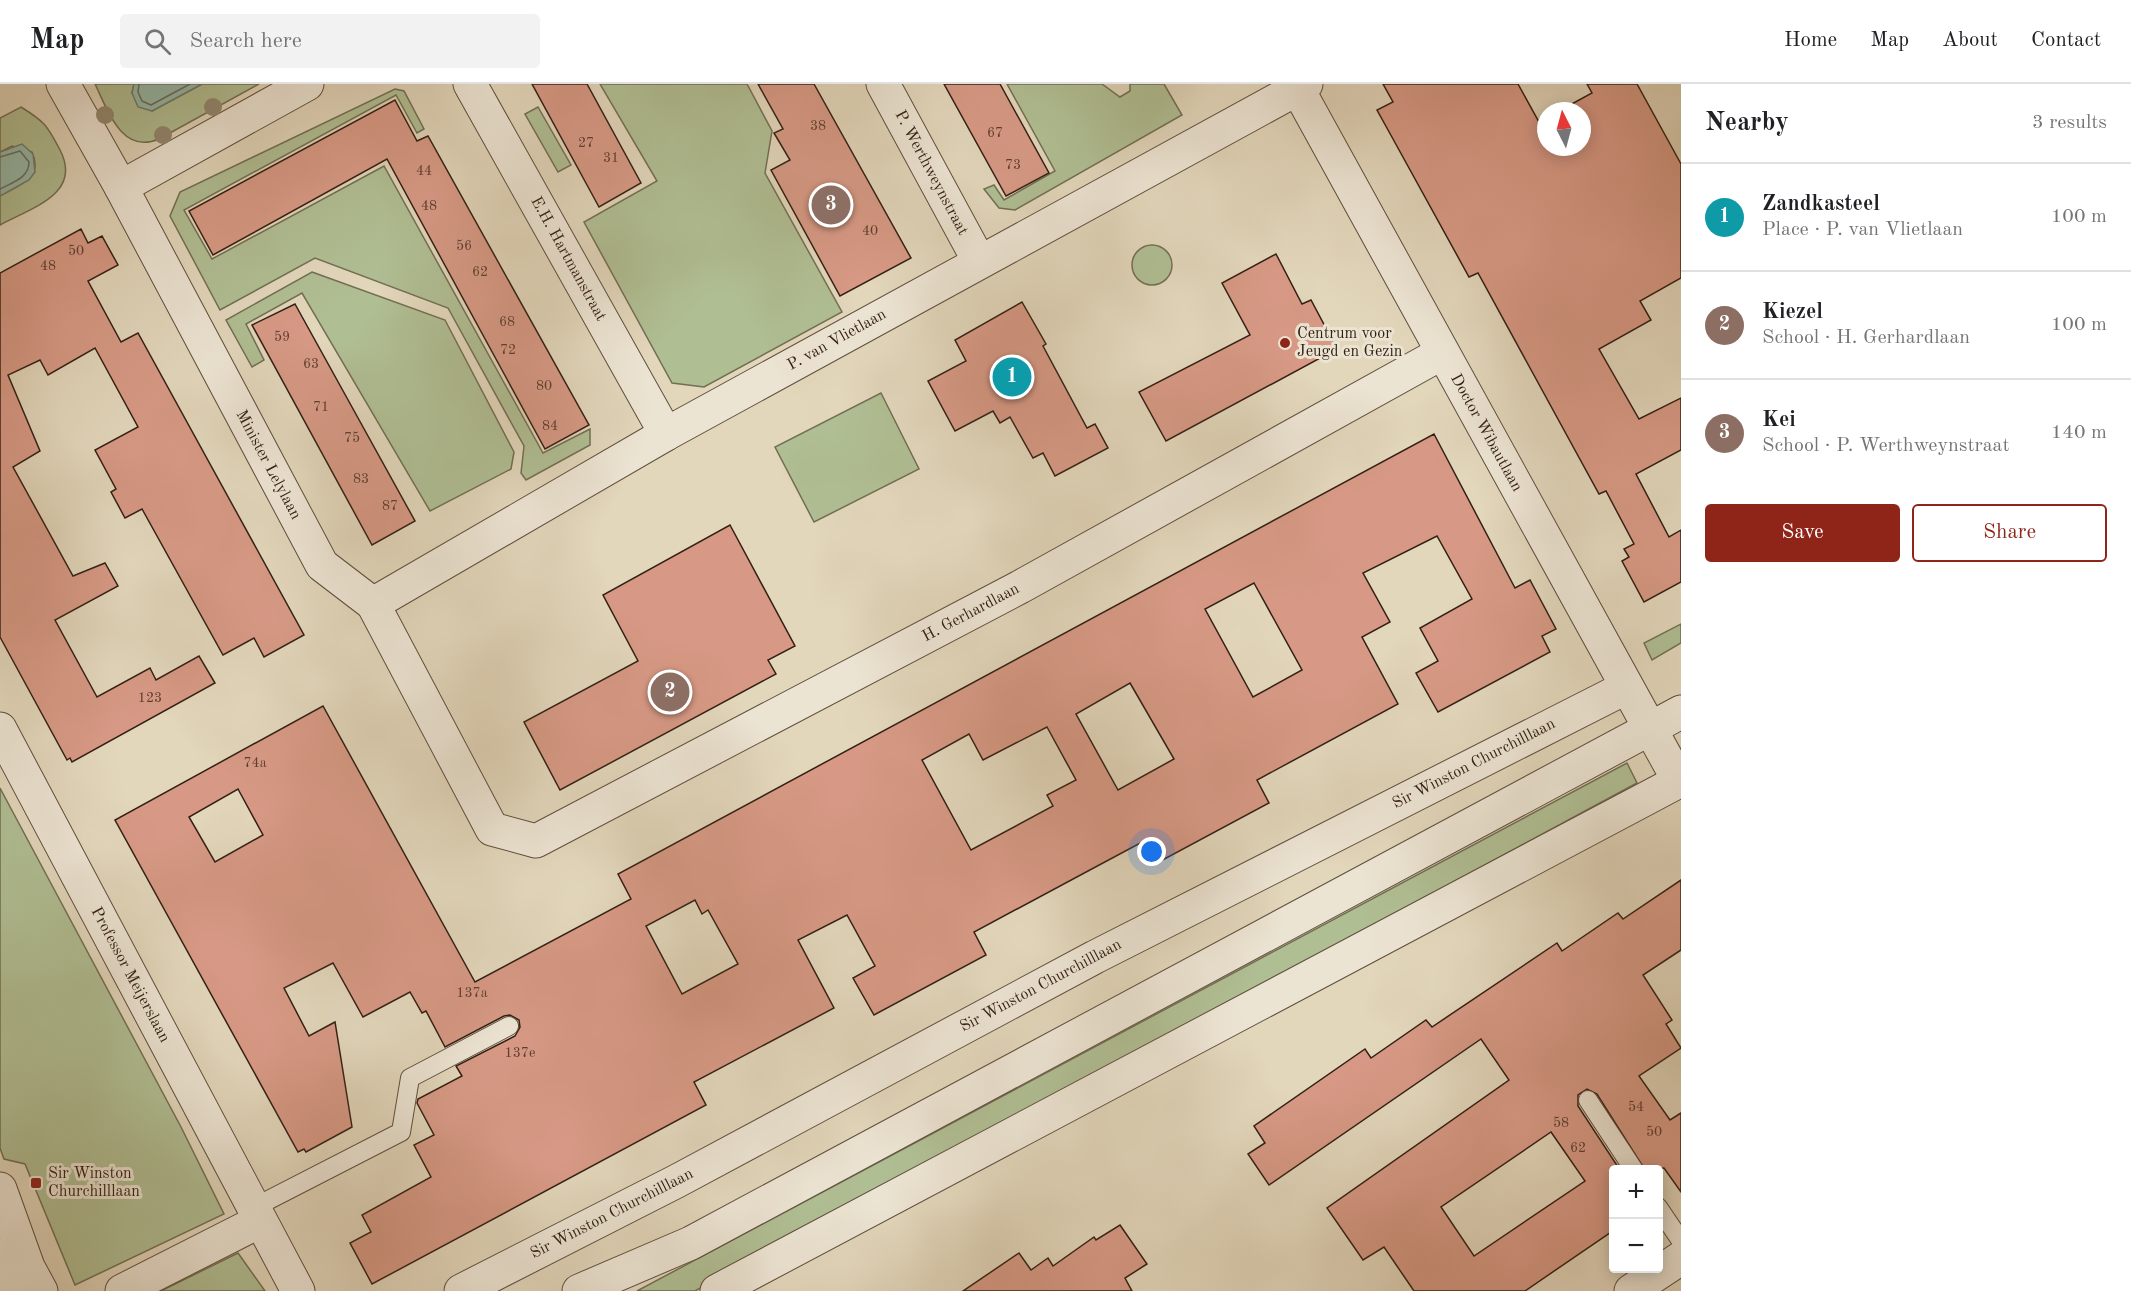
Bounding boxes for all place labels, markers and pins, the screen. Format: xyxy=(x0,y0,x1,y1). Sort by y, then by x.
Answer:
pin: 3 xyxy=(812,182,850,228)
place label: Centrum voor Jeugd en Gezin xyxy=(1297,326,1403,360)
marker: Centrum voor Jeugd en Gezin xyxy=(1278,336,1292,350)
pin: 1 xyxy=(992,354,1032,400)
pin: 2 xyxy=(650,670,690,714)
place label: Sir Winston Churchilllaan xyxy=(48,1166,140,1200)
marker: Sir Winston Churchilllaan xyxy=(29,1176,43,1190)

